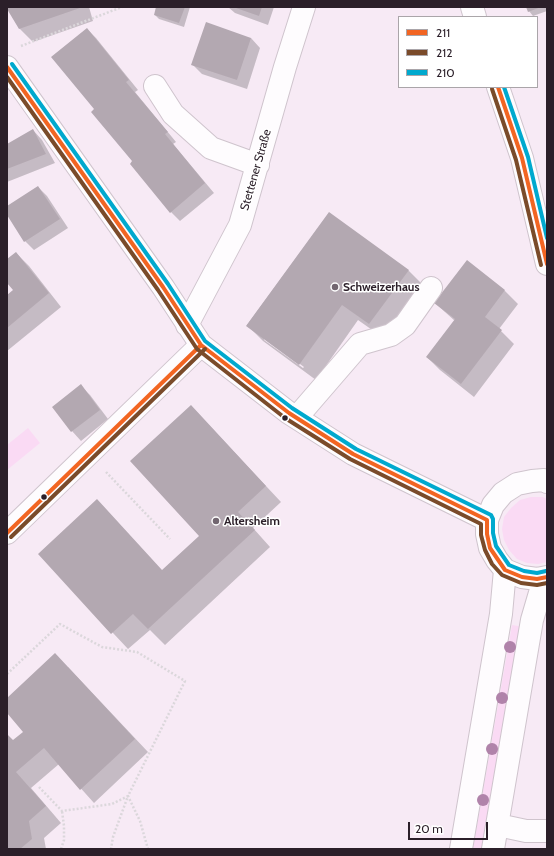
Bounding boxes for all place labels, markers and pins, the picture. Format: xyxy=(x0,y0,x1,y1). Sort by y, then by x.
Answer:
place label: Schweizerhaus xyxy=(343,280,420,294)
marker: Schweizerhaus xyxy=(330,282,340,292)
unlabelled marker xyxy=(280,413,290,423)
unlabelled marker xyxy=(39,492,49,502)
place label: Altersheim xyxy=(224,514,280,528)
marker: Altersheim xyxy=(211,516,221,526)

